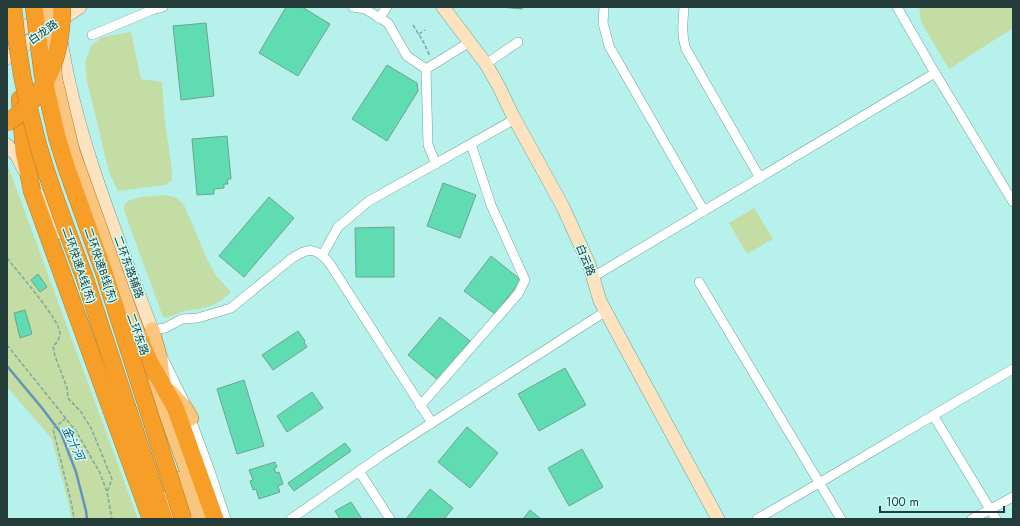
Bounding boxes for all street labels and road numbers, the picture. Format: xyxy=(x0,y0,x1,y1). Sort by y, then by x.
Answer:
street label: 白龙路 xyxy=(25,16,61,48)
street label: 二环快速A线(东) xyxy=(58,225,100,305)
street label: 二环快速B线(东) xyxy=(81,225,121,305)
street label: 二环东路辅路 xyxy=(110,233,148,301)
street label: 白云路 xyxy=(572,242,600,278)
street label: 二环东路 xyxy=(123,311,153,357)

